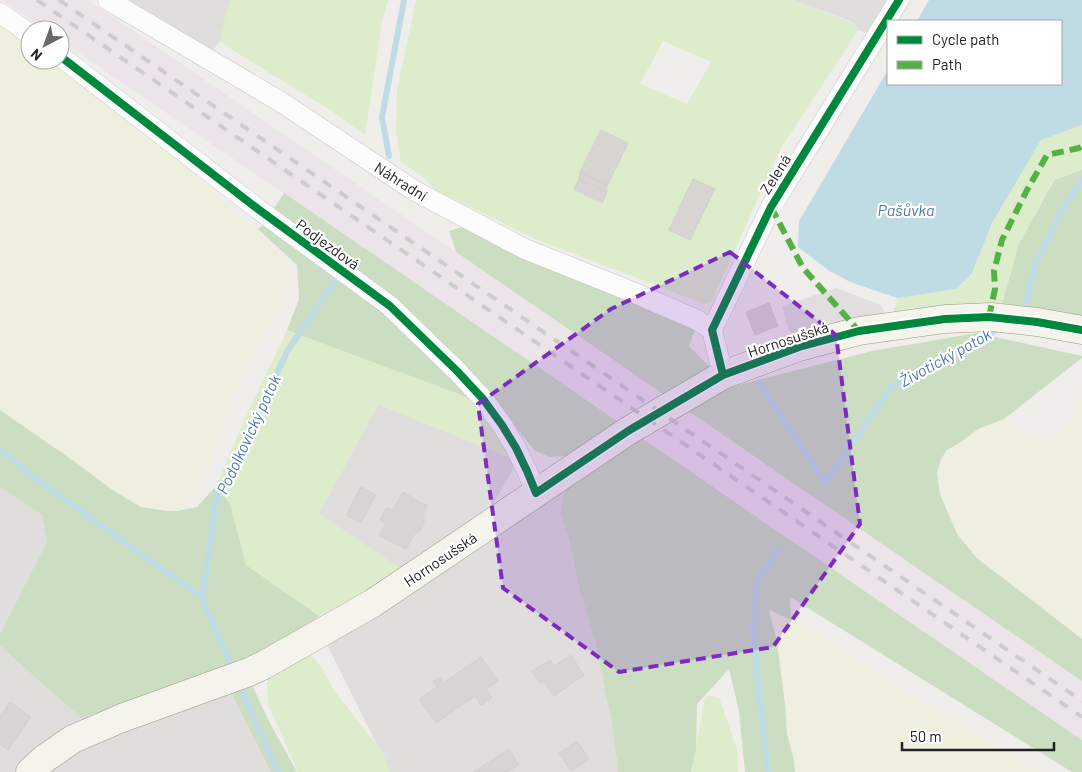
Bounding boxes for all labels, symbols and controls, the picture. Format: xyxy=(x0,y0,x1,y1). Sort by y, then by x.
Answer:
north arrow xyxy=(20,20,70,70)
legend xyxy=(887,20,1062,85)
text: Cycle path xyxy=(932,30,999,48)
text: N xyxy=(27,46,45,65)
text: Path xyxy=(932,55,962,73)
street label: Zelená xyxy=(756,151,794,197)
street label: Náhradní xyxy=(371,158,431,204)
water label: Pašůvka xyxy=(878,200,934,219)
street label: Podjezdová xyxy=(293,215,363,273)
street label: Hornosušská xyxy=(745,317,831,361)
water label: Životický potok xyxy=(896,324,994,390)
water label: Podolkovický potok xyxy=(212,371,284,497)
street label: Hornosušská xyxy=(400,528,480,590)
scale bar xyxy=(902,720,1054,752)
text: 50 m xyxy=(910,727,942,745)

